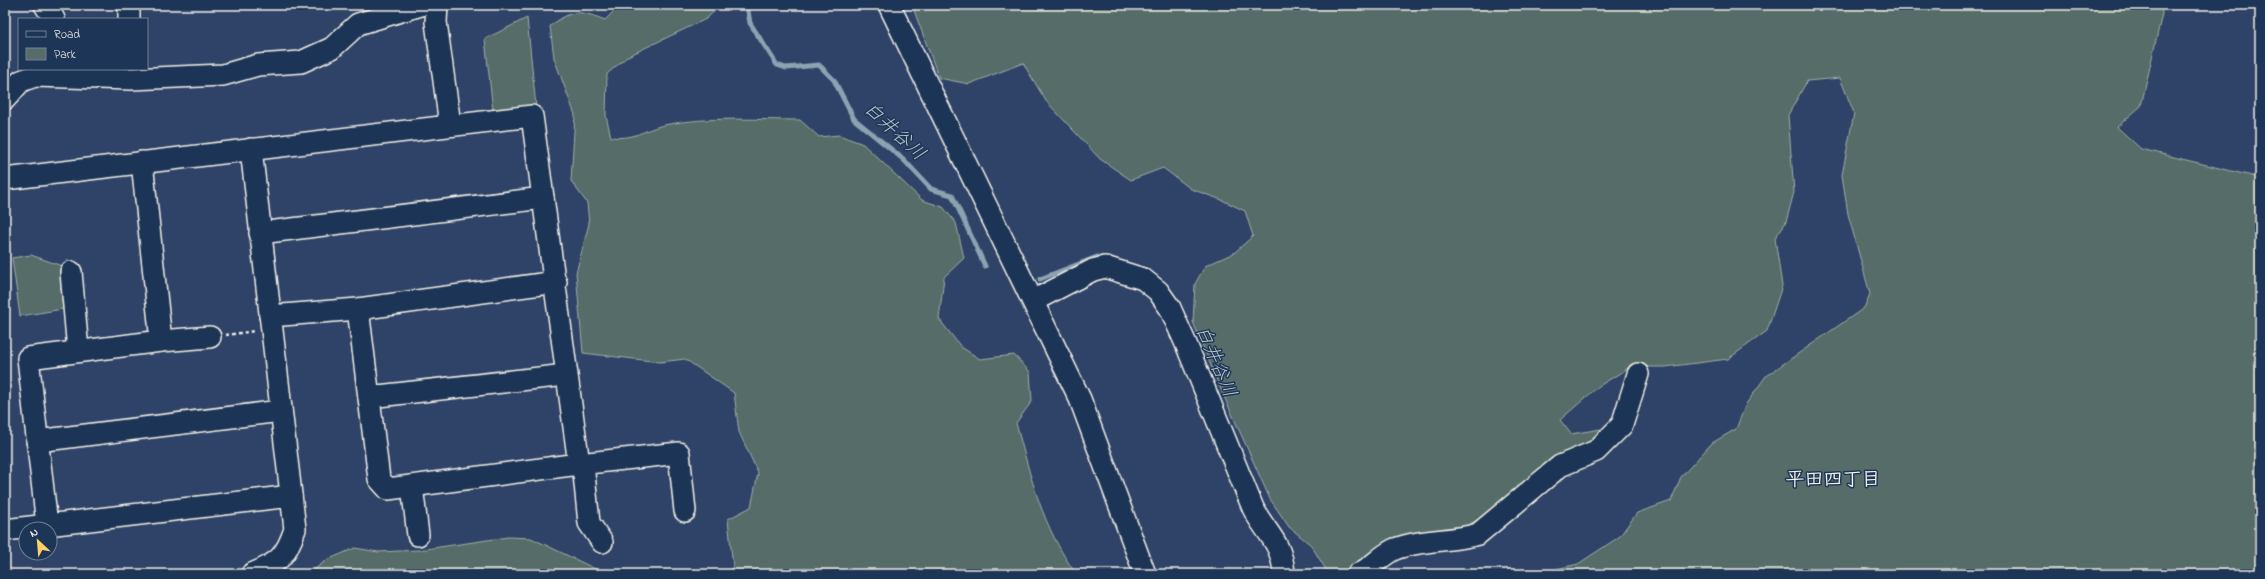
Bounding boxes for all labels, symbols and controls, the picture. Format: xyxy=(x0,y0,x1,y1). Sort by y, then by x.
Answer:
legend xyxy=(18,18,148,70)
text: Road xyxy=(54,26,80,44)
text: Park xyxy=(54,46,76,64)
water label: 白井谷川 xyxy=(857,96,931,168)
water label: 白井谷川 xyxy=(1188,322,1242,402)
district label: 平田四丁目 xyxy=(1785,467,1881,494)
north arrow xyxy=(18,521,58,561)
text: N xyxy=(27,524,41,542)

